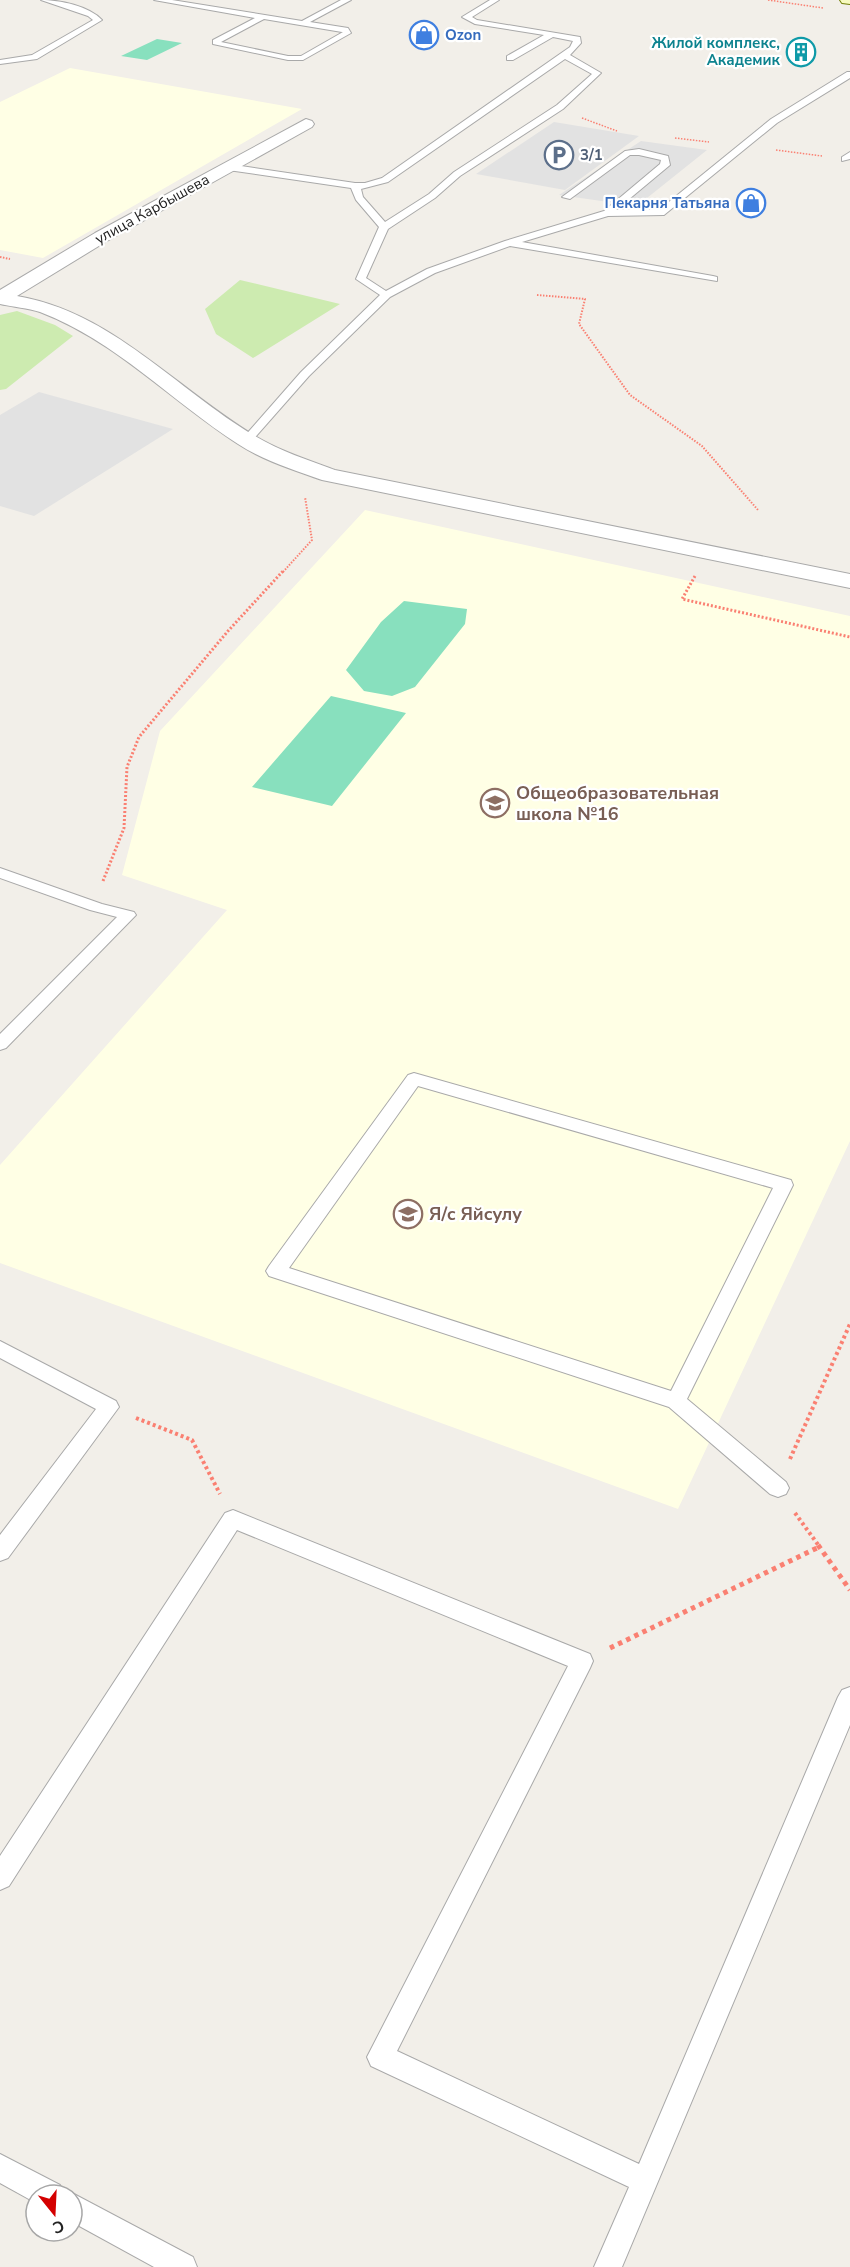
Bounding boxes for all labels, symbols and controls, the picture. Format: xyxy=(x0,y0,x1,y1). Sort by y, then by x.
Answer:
shop icon: Ozon xyxy=(408,19,440,51)
place label: Ozon xyxy=(445,25,481,45)
place label: Жилой комплекс, Академик xyxy=(651,33,781,70)
building icon: Жилой комплекс, Академик xyxy=(785,36,817,68)
parking icon: 3/1 xyxy=(543,139,575,171)
place label: 3/1 xyxy=(580,145,603,165)
street label: улица Карбышева xyxy=(91,169,213,249)
shop icon: Пекарня Татьяна xyxy=(735,187,767,219)
place label: Пекарня Татьяна xyxy=(605,193,730,213)
place label: Общеобразовательная школа №16 xyxy=(516,781,719,826)
school or university icon: Общеобразовательная школа №16 xyxy=(479,787,511,819)
school or university icon: Я/c Яйсулу xyxy=(392,1198,424,1230)
place label: Я/c Яйсулу xyxy=(429,1202,522,1226)
north arrow xyxy=(24,2183,84,2243)
text: С xyxy=(50,2214,67,2238)

